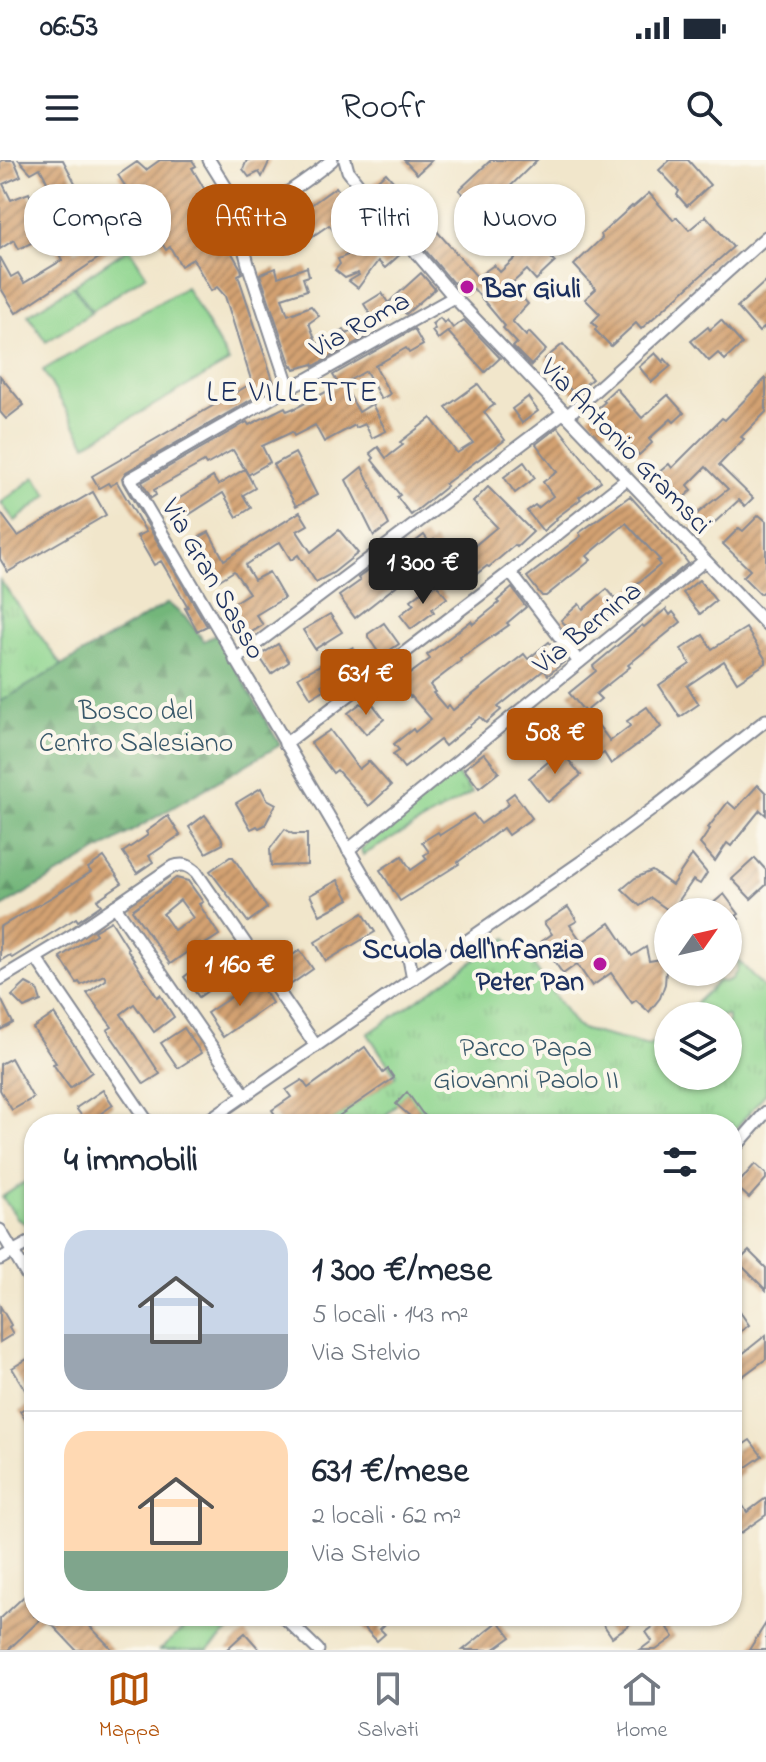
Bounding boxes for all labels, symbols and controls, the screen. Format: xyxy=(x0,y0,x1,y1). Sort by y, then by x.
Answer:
text: 06:53 xyxy=(40,6,98,50)
text: Roofr xyxy=(341,82,425,135)
icon: menu xyxy=(40,86,84,130)
icon: search xyxy=(682,86,726,130)
chip: Compra xyxy=(24,184,171,256)
chip: Affitta xyxy=(187,184,315,256)
chip: Filtri xyxy=(331,184,438,256)
chip: Nuovo xyxy=(454,184,585,256)
place label: Bar Giuli xyxy=(481,270,581,311)
marker: Bar Giuli xyxy=(458,278,476,296)
street label: Via Roma xyxy=(302,282,418,371)
street label: Via Antonio Gramsci xyxy=(528,349,720,545)
district label: LE VILLETTE xyxy=(207,372,379,416)
street label: Via Gran Sasso xyxy=(149,491,275,668)
pin: 1 300 € xyxy=(349,538,497,606)
text: 1 300 € xyxy=(387,545,459,583)
street label: Via Bernina xyxy=(524,572,651,686)
pin: 631 € xyxy=(310,649,422,717)
text: 631 € xyxy=(338,656,394,694)
park label: Bosco del Centro Salesiano xyxy=(39,692,233,765)
pin: 508 € xyxy=(499,708,611,776)
text: 508 € xyxy=(525,715,585,753)
north arrow xyxy=(654,898,742,986)
map controls xyxy=(654,898,742,1090)
place label: Scuola dell'Infanzia Peter Pan xyxy=(362,931,584,1004)
pin: 1 160 € xyxy=(166,940,314,1008)
text: 1 160 € xyxy=(205,947,275,985)
marker: Scuola dell'Infanzia Peter Pan xyxy=(591,955,609,973)
button: layers xyxy=(654,1002,742,1090)
park label: Parco Papa Giovanni Paolo II xyxy=(433,1029,619,1102)
text: 4 immobili xyxy=(64,1137,198,1187)
icon: filters xyxy=(658,1140,702,1184)
text: 1 300 €/mese xyxy=(312,1247,492,1297)
icon: home xyxy=(128,1262,224,1358)
text: 5 locali · 143 m² xyxy=(312,1297,469,1335)
text: Via Stelvio xyxy=(312,1335,420,1373)
text: 631 €/mese xyxy=(312,1448,469,1498)
icon: home xyxy=(128,1463,224,1559)
text: 2 locali · 62 m² xyxy=(312,1498,461,1536)
text: Via Stelvio xyxy=(312,1536,420,1574)
tab: Mappa xyxy=(99,1667,160,1747)
tab: Salvati xyxy=(357,1667,419,1747)
tab: Home xyxy=(616,1667,667,1747)

